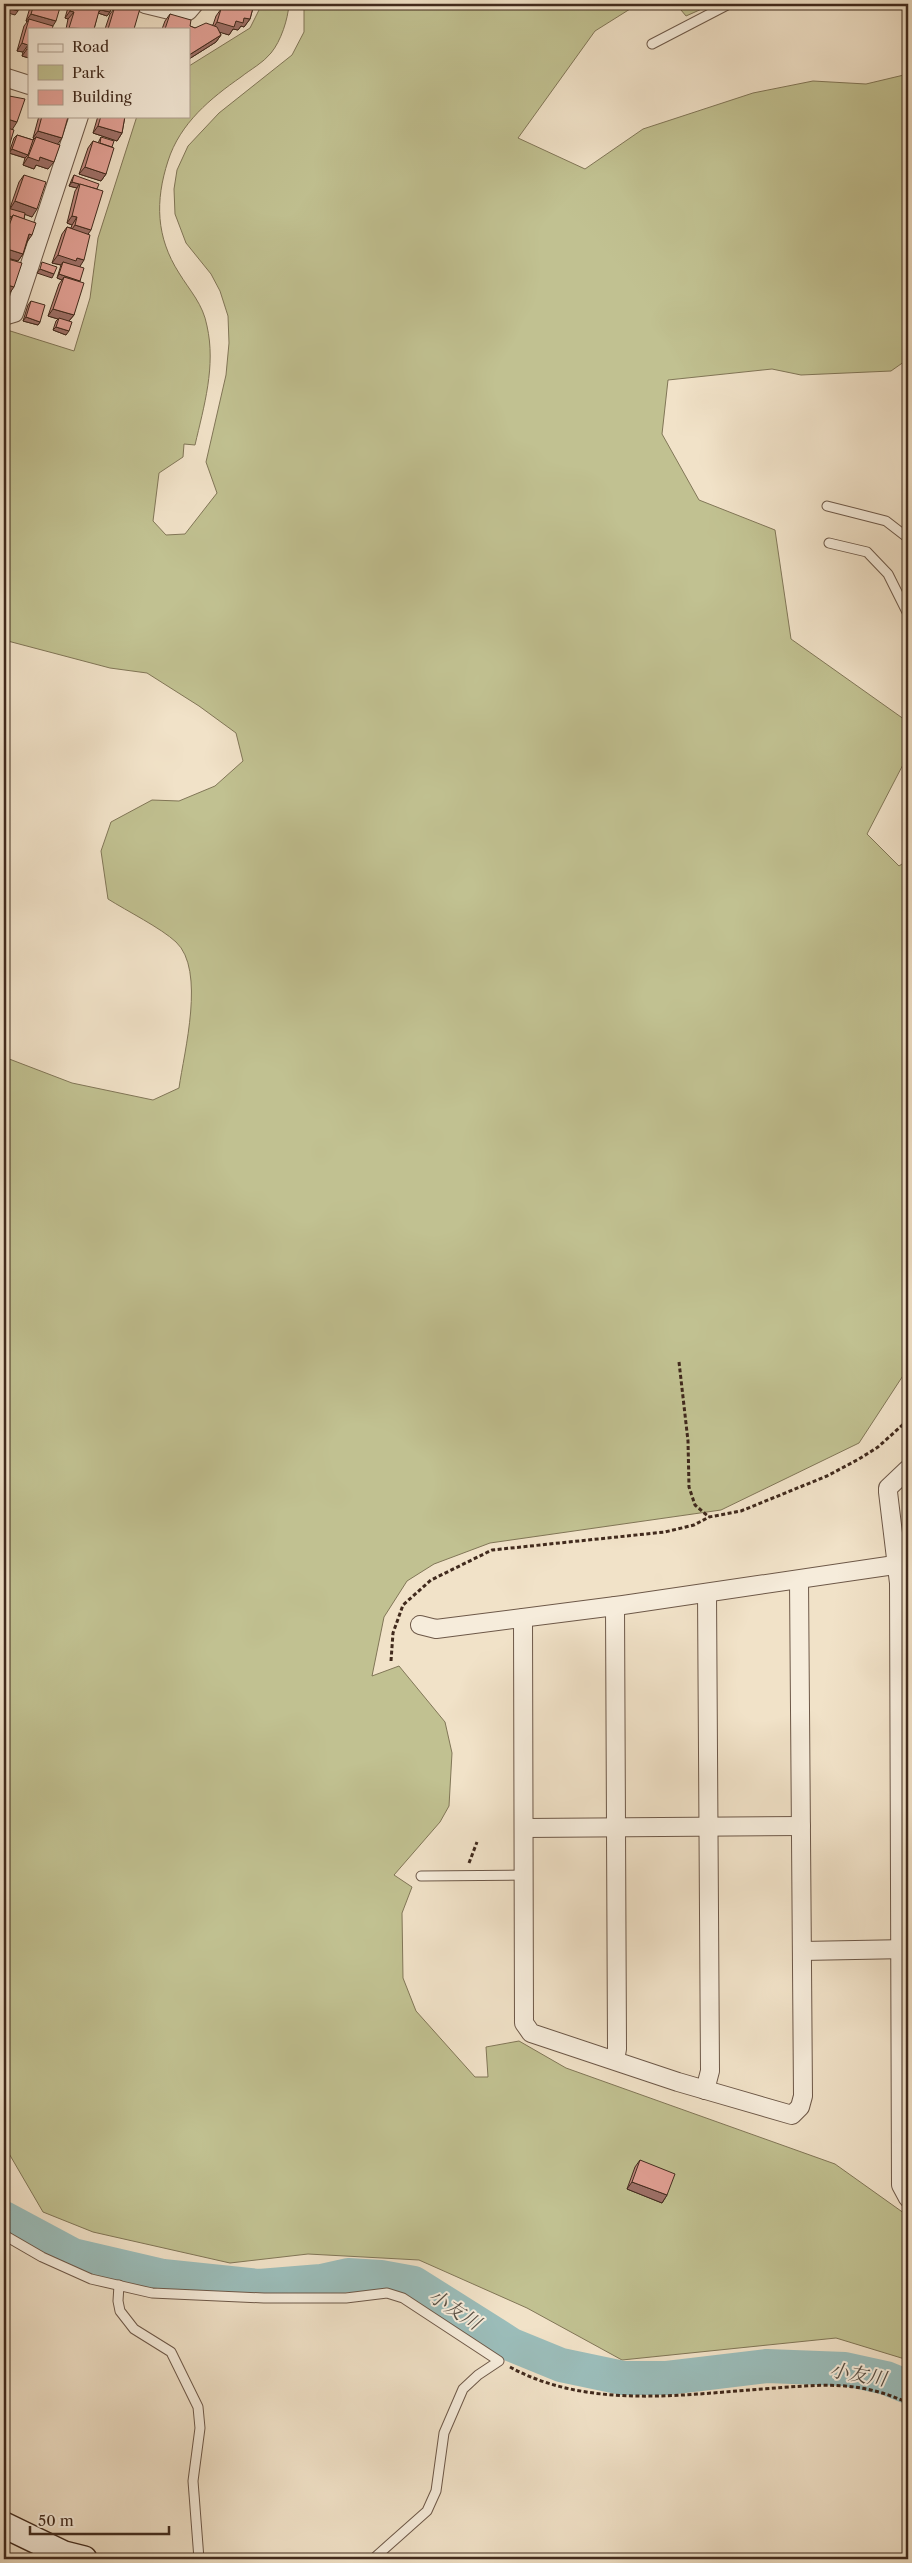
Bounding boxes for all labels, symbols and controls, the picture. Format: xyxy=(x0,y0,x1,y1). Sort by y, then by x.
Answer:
legend xyxy=(28,28,190,118)
text: Road xyxy=(72,37,109,56)
text: Park xyxy=(72,63,106,82)
text: Building xyxy=(72,87,132,106)
water label: 小友川 xyxy=(425,2284,487,2336)
water label: 小友川 xyxy=(828,2358,890,2391)
scale bar xyxy=(30,2503,169,2535)
text: 50 m xyxy=(38,2511,74,2530)

